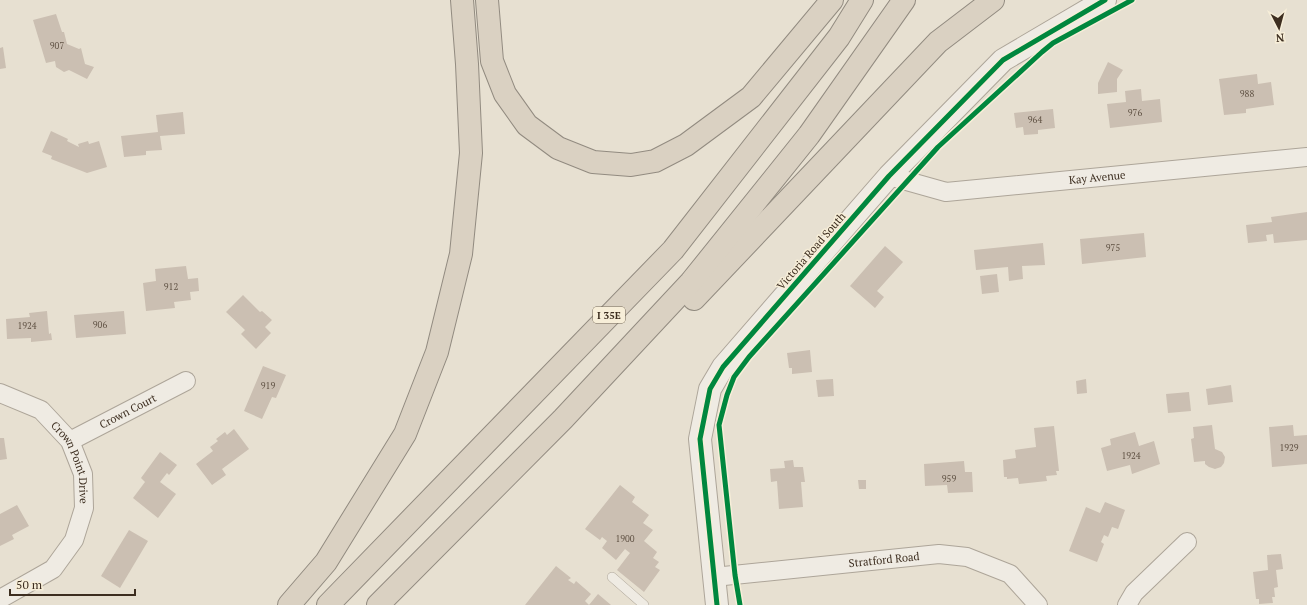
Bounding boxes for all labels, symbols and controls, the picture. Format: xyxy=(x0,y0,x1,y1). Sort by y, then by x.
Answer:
north arrow xyxy=(1259,8,1299,48)
text: N xyxy=(1275,31,1285,45)
house number: 907 xyxy=(50,40,64,52)
house number: 988 xyxy=(1240,88,1254,100)
house number: 976 xyxy=(1128,107,1142,119)
house number: 964 xyxy=(1028,114,1042,126)
street label: Kay Avenue xyxy=(1068,168,1126,187)
street label: Victoria Road South xyxy=(774,209,849,293)
house number: 975 xyxy=(1106,242,1120,254)
house number: 912 xyxy=(164,281,178,293)
road number: I 35E xyxy=(593,307,625,323)
house number: 906 xyxy=(93,319,107,331)
house number: 1924 xyxy=(17,320,37,332)
house number: 919 xyxy=(261,380,275,392)
street label: Crown Court xyxy=(97,391,159,432)
street label: Crown Point Drive xyxy=(48,418,91,504)
house number: 1929 xyxy=(1279,442,1299,454)
house number: 1924 xyxy=(1121,450,1141,462)
house number: 959 xyxy=(942,473,956,485)
house number: 1900 xyxy=(615,533,635,545)
street label: Stratford Road xyxy=(848,549,920,570)
scale bar xyxy=(10,571,135,597)
text: 50 m xyxy=(16,577,43,592)

